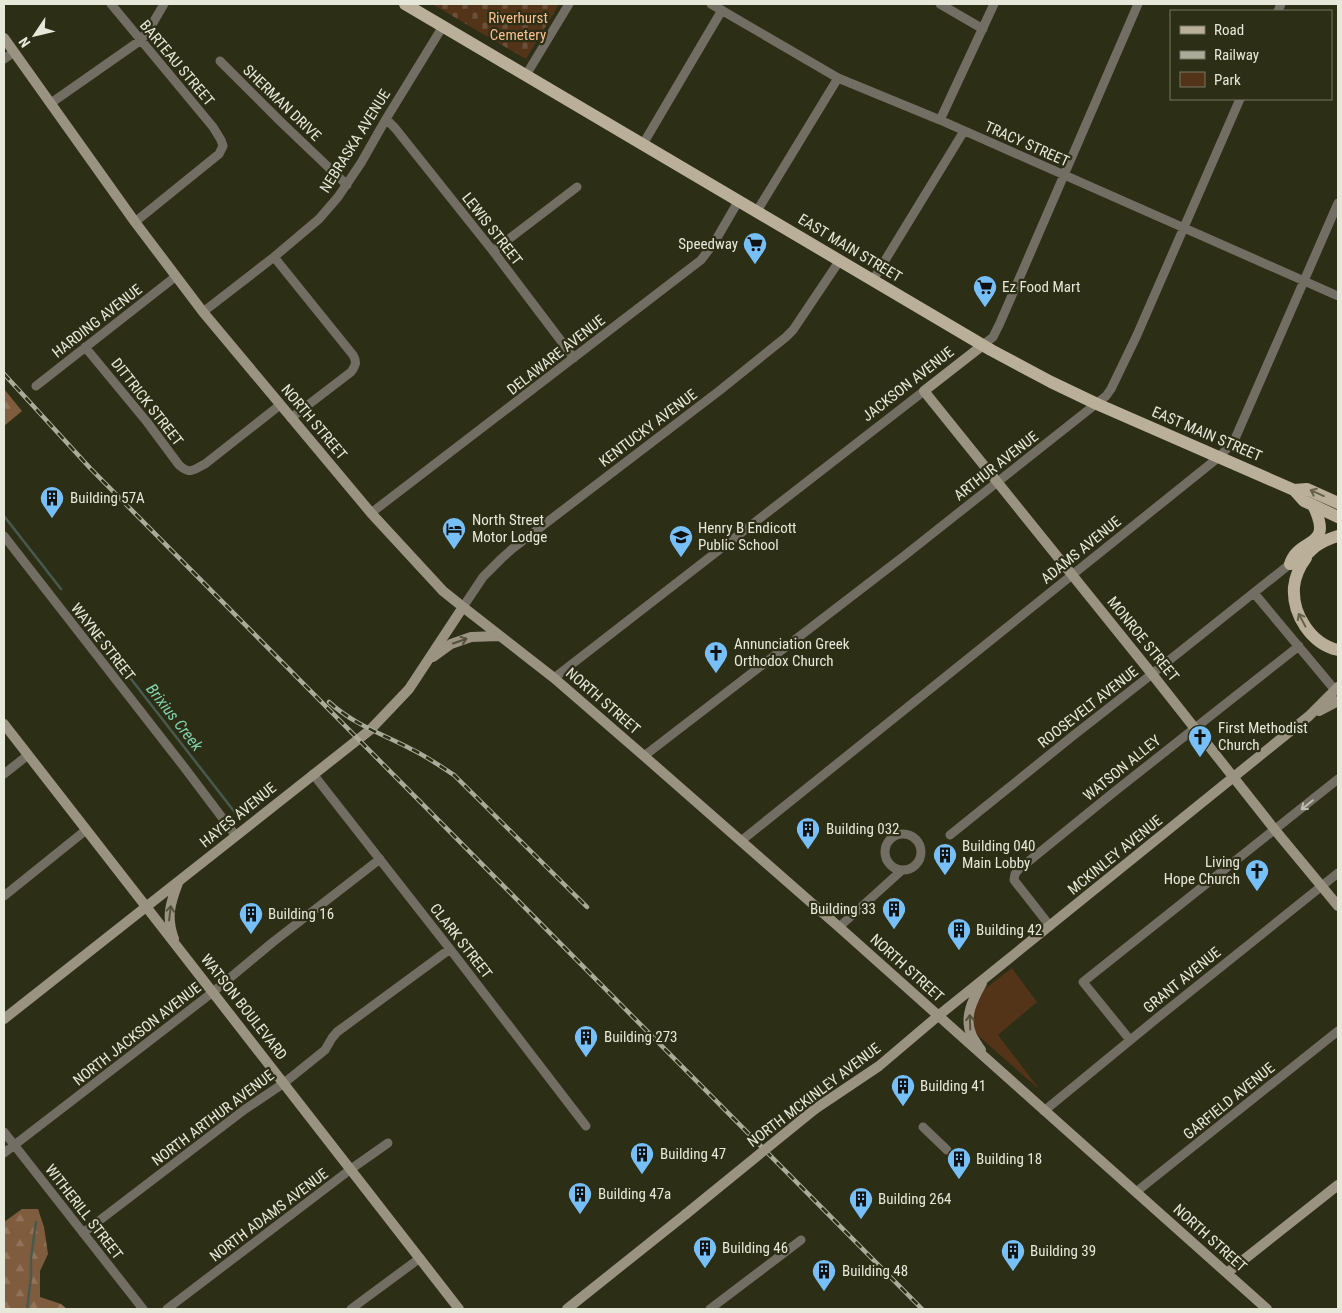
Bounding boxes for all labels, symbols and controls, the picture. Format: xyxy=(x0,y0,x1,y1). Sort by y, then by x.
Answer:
park label: Riverhurst Cemetery xyxy=(488,9,548,44)
north arrow xyxy=(10,10,60,60)
legend xyxy=(1170,10,1332,100)
street label: BARTEAU STREET xyxy=(136,17,218,110)
text: Road xyxy=(1214,21,1244,39)
text: N xyxy=(15,34,33,51)
text: Railway xyxy=(1214,46,1259,64)
street label: SHERMAN DRIVE xyxy=(239,61,325,145)
text: Park xyxy=(1214,71,1241,89)
street label: NEBRASKA AVENUE xyxy=(316,86,394,196)
street label: TRACY STREET xyxy=(982,117,1072,171)
street label: LEWIS STREET xyxy=(458,189,526,269)
street label: EAST MAIN STREET xyxy=(795,210,905,286)
supermarket icon: Speedway xyxy=(742,231,768,265)
place label: Speedway xyxy=(678,235,738,253)
supermarket icon: Ez Food Mart xyxy=(972,274,998,308)
place label: Ez Food Mart xyxy=(1002,278,1080,296)
street label: HARDING AVENUE xyxy=(49,280,145,362)
street label: DELAWARE AVENUE xyxy=(504,311,608,399)
street label: JACKSON AVENUE xyxy=(859,343,957,425)
street label: DITTRICK STREET xyxy=(107,355,187,449)
street label: NORTH STREET xyxy=(277,381,351,463)
street label: KENTUCKY AVENUE xyxy=(595,385,701,471)
street label: EAST MAIN STREET xyxy=(1149,403,1265,465)
street label: ARTHUR AVENUE xyxy=(950,428,1042,504)
building icon: Building 57A xyxy=(39,485,65,519)
one-way arrow xyxy=(1310,488,1325,498)
place label: Building 57A xyxy=(70,489,145,507)
place label: North Street Motor Lodge xyxy=(472,511,547,546)
street label: ADAMS AVENUE xyxy=(1038,512,1124,588)
hotel icon: North Street Motor Lodge xyxy=(441,516,467,550)
place label: Henry B Endicott Public School xyxy=(698,519,797,554)
school or university icon: Henry B Endicott Public School xyxy=(668,524,694,558)
street label: MONROE STREET xyxy=(1103,593,1183,685)
street label: WAYNE STREET xyxy=(67,600,139,685)
one-way arrow xyxy=(1297,613,1306,628)
place label: Annunciation Greek Orthodox Church xyxy=(734,635,850,670)
one-way arrow xyxy=(452,636,467,645)
church icon: Annunciation Greek Orthodox Church xyxy=(703,640,729,674)
street label: ROOSEVELT AVENUE xyxy=(1034,662,1142,752)
street label: NORTH STREET xyxy=(562,664,644,738)
water label: Brixius Creek xyxy=(142,680,207,756)
place label: First Methodist Church xyxy=(1218,719,1308,754)
church icon: First Methodist Church xyxy=(1187,724,1213,758)
street label: WATSON ALLEY xyxy=(1080,731,1164,805)
street label: HAYES AVENUE xyxy=(196,779,280,851)
one-way arrow xyxy=(1300,799,1313,810)
street label: MCKINLEY AVENUE xyxy=(1064,812,1166,898)
building icon: Building 032 xyxy=(795,816,821,850)
place label: Building 032 xyxy=(826,820,900,838)
place label: Building 040 Main Lobby xyxy=(962,837,1036,872)
building icon: Building 040 Main Lobby xyxy=(932,842,958,876)
place label: Living Hope Church xyxy=(1164,853,1240,888)
church icon: Living Hope Church xyxy=(1244,858,1270,892)
building icon: Building 33 xyxy=(881,896,907,930)
street label: CLARK STREET xyxy=(426,900,496,982)
place label: Building 33 xyxy=(810,900,876,918)
building icon: Building 16 xyxy=(238,901,264,935)
place label: Building 16 xyxy=(268,905,334,923)
one-way arrow xyxy=(165,906,175,922)
building icon: Building 42 xyxy=(946,917,972,951)
place label: Building 42 xyxy=(976,921,1042,939)
street label: NORTH STREET xyxy=(867,930,948,1006)
street label: GRANT AVENUE xyxy=(1140,943,1224,1017)
street label: WATSON BOULEVARD xyxy=(197,951,291,1063)
street label: NORTH JACKSON AVENUE xyxy=(70,979,204,1089)
one-way arrow xyxy=(965,1014,975,1030)
building icon: Building 273 xyxy=(573,1024,599,1058)
place label: Building 273 xyxy=(604,1028,678,1046)
street label: NORTH MCKINLEY AVENUE xyxy=(744,1039,884,1151)
street label: GARFIELD AVENUE xyxy=(1180,1059,1278,1143)
street label: NORTH ARTHUR AVENUE xyxy=(148,1066,278,1170)
building icon: Building 41 xyxy=(890,1073,916,1107)
place label: Building 41 xyxy=(920,1077,986,1095)
building icon: Building 47 xyxy=(629,1141,655,1175)
place label: Building 47 xyxy=(660,1145,726,1163)
building icon: Building 18 xyxy=(946,1146,972,1180)
place label: Building 18 xyxy=(976,1150,1042,1168)
street label: WITHERILL STREET xyxy=(41,1161,127,1263)
street label: NORTH ADAMS AVENUE xyxy=(206,1165,332,1265)
building icon: Building 47a xyxy=(567,1181,593,1215)
place label: Building 47a xyxy=(598,1185,671,1203)
building icon: Building 264 xyxy=(848,1186,874,1220)
place label: Building 264 xyxy=(878,1190,952,1208)
street label: NORTH STREET xyxy=(1170,1200,1251,1276)
building icon: Building 46 xyxy=(692,1235,718,1269)
building icon: Building 39 xyxy=(1000,1238,1026,1272)
place label: Building 46 xyxy=(722,1239,788,1257)
place label: Building 39 xyxy=(1030,1242,1096,1260)
building icon: Building 48 xyxy=(811,1258,837,1292)
place label: Building 48 xyxy=(842,1262,908,1280)

